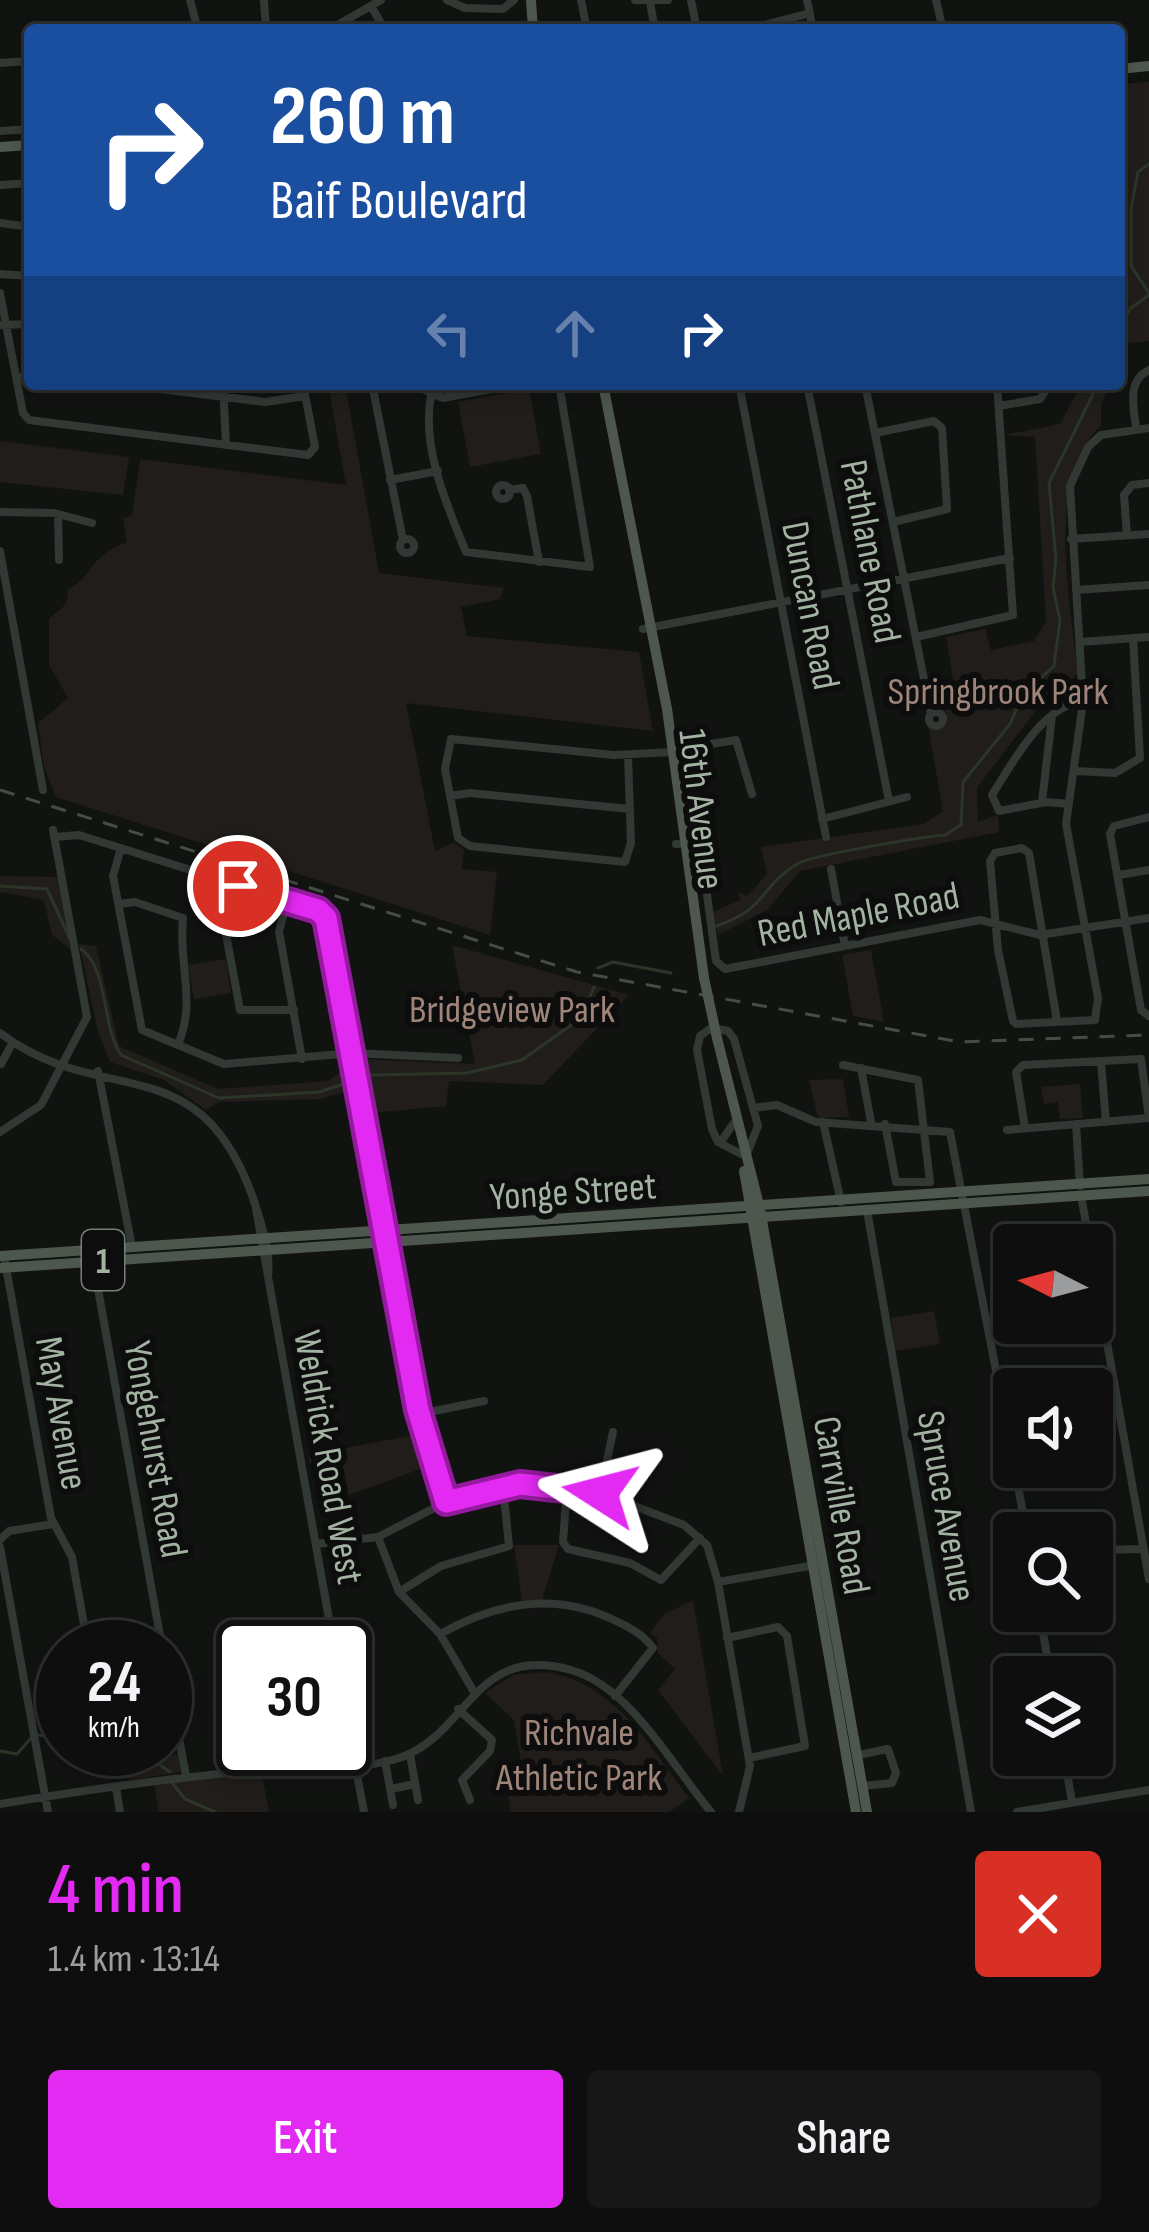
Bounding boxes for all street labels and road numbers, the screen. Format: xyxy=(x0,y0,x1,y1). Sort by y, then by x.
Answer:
street label: Pathlane Road xyxy=(829,456,910,647)
street label: Duncan Road xyxy=(770,517,849,693)
street label: 16th Avenue xyxy=(667,727,734,892)
street label: Red Maple Road xyxy=(754,873,963,958)
street label: Yonge Street xyxy=(488,1163,658,1222)
road number: 1 xyxy=(82,1230,124,1290)
street label: Weldrick Road West xyxy=(282,1327,373,1588)
street label: May Avenue xyxy=(24,1333,97,1494)
street label: Yongehurst Road xyxy=(112,1338,197,1561)
street label: Spruce Avenue xyxy=(906,1407,985,1606)
street label: Carrville Road xyxy=(802,1413,879,1598)

